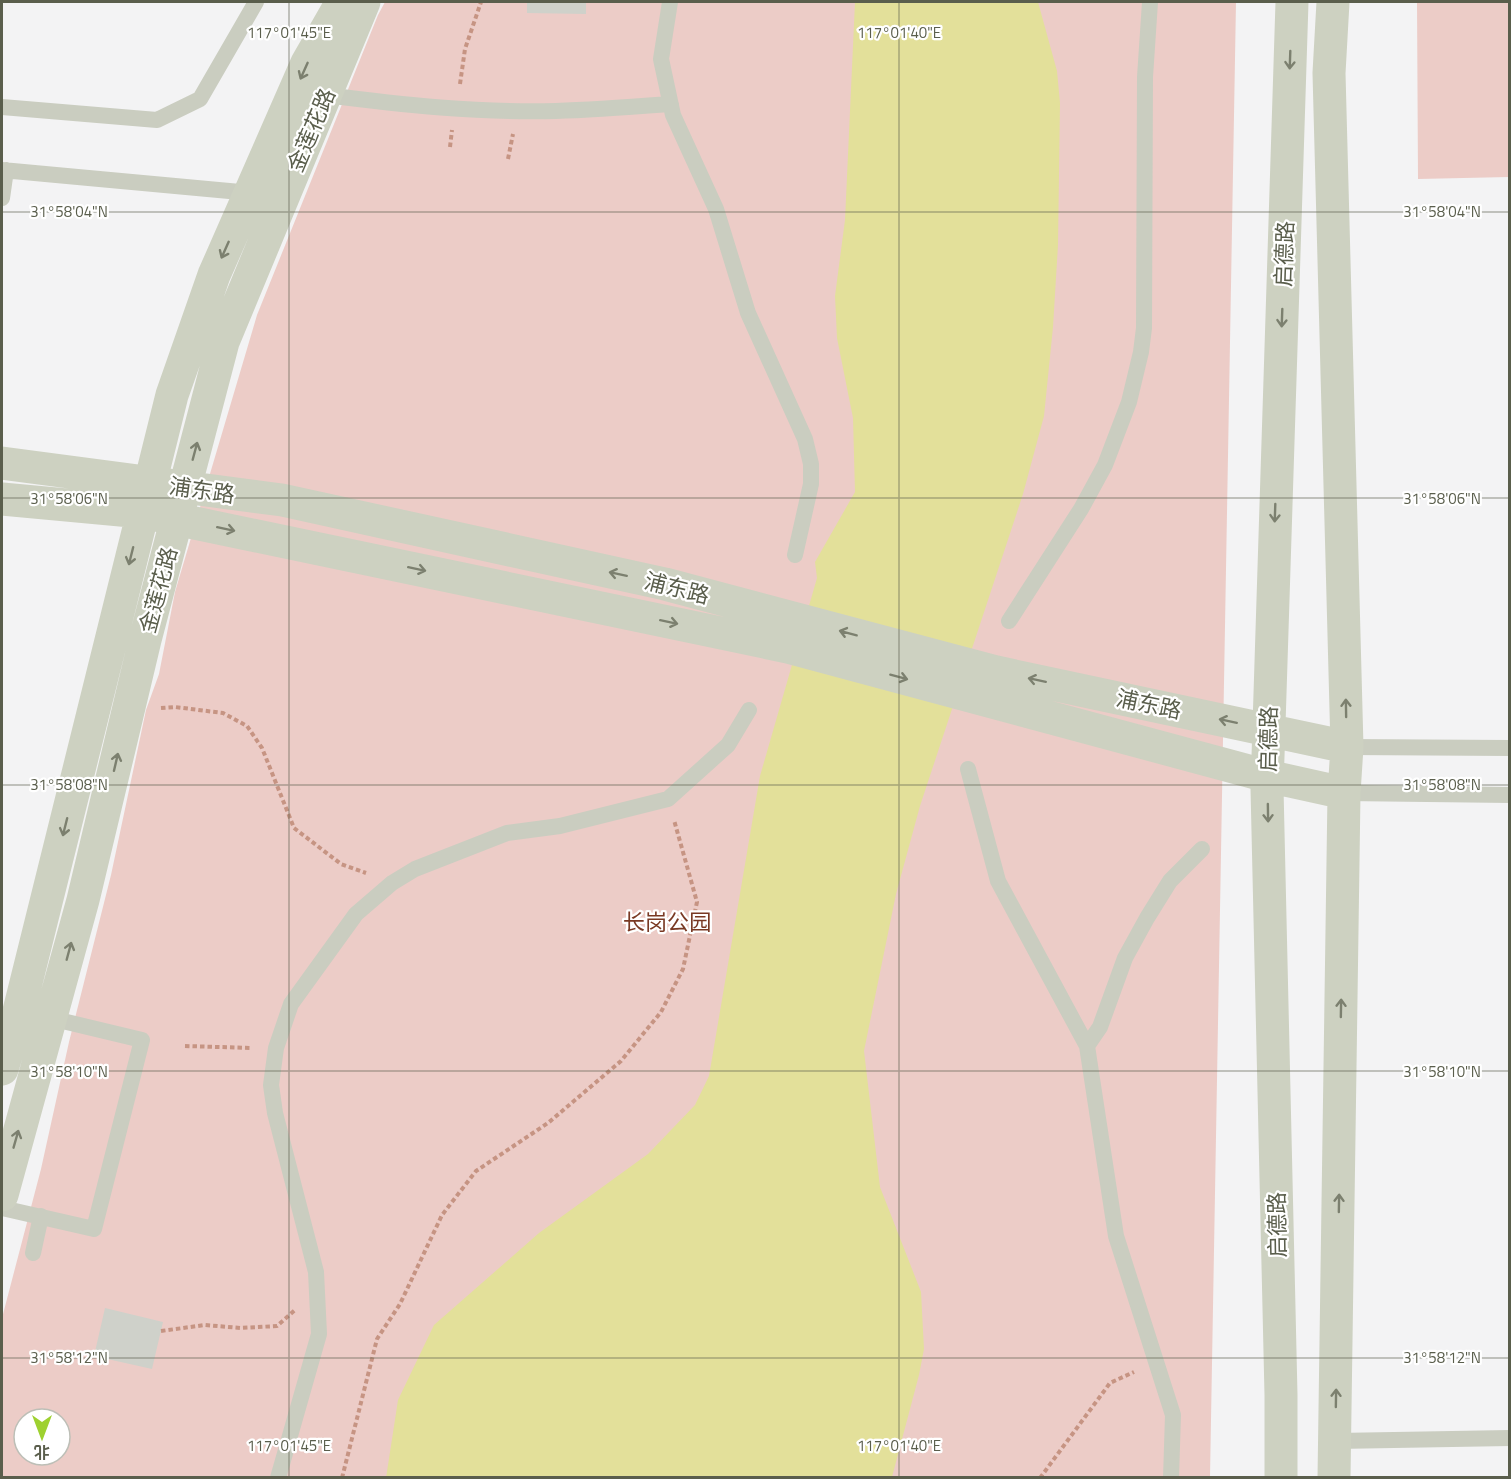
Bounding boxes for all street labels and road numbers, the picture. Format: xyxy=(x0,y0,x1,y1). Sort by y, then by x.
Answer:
street label: 金莲花路 xyxy=(278,83,344,177)
street label: 启德路 xyxy=(1266,220,1302,288)
street label: 浦东路 xyxy=(167,469,237,511)
street label: 金莲花路 xyxy=(130,543,186,637)
street label: 浦东路 xyxy=(641,564,713,612)
street label: 浦东路 xyxy=(1113,681,1185,727)
street label: 启德路 xyxy=(1250,706,1286,772)
street label: 启德路 xyxy=(1259,1192,1295,1258)

